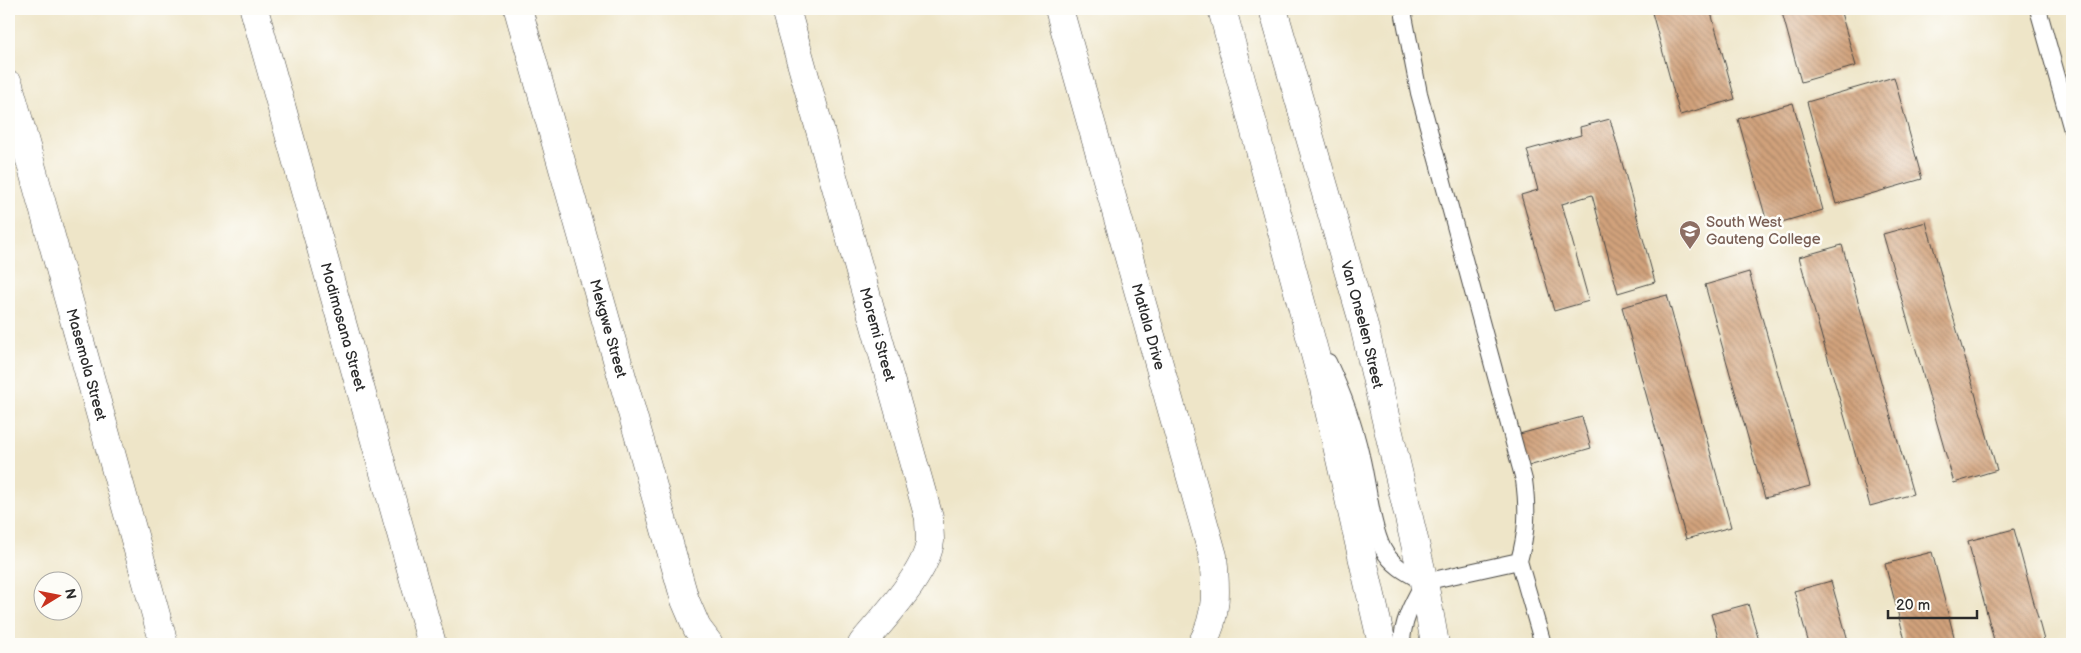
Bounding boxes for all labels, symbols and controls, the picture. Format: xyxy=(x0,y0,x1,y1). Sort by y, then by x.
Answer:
place label: South West Gauteng College xyxy=(1706,213,1821,249)
school or university icon: South West Gauteng College xyxy=(1678,219,1702,250)
street label: Van Onselen Street xyxy=(1336,259,1388,391)
street label: Modimosana Street xyxy=(316,260,370,393)
street label: Mekgwe Street xyxy=(585,277,631,380)
street label: Matlala Drive xyxy=(1127,281,1170,372)
street label: Moremi Street xyxy=(855,285,900,384)
street label: Masemola Street xyxy=(62,306,111,423)
north arrow xyxy=(32,570,82,620)
text: N xyxy=(61,587,80,600)
scale bar xyxy=(1888,588,1977,620)
text: 20 m xyxy=(1896,596,1930,615)

